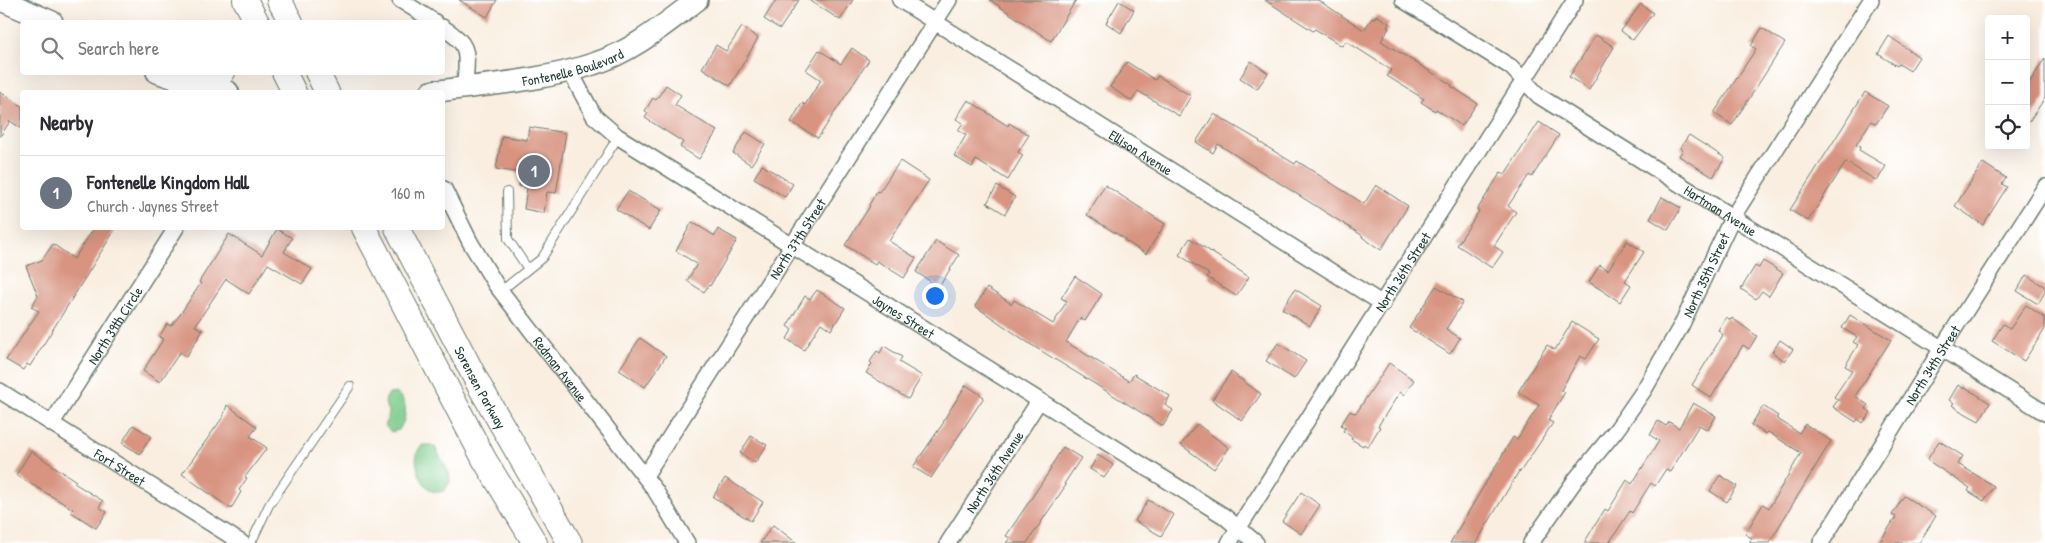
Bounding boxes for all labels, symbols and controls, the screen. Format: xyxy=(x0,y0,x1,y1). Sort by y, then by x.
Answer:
map controls xyxy=(1985,15,2030,150)
button: + xyxy=(1985,15,2030,60)
search box xyxy=(20,20,445,75)
icon: search xyxy=(38,34,66,62)
text: Search here xyxy=(78,35,159,61)
street label: Fontenelle Boulevard xyxy=(520,43,627,90)
button: − xyxy=(1985,60,2030,105)
button: locate xyxy=(1985,105,2030,150)
text: Nearby xyxy=(40,108,93,137)
street label: Ellison Avenue xyxy=(1106,125,1177,179)
pin: 1 xyxy=(518,152,550,190)
text: Fontenelle Kingdom Hall xyxy=(87,169,249,195)
street label: Hartman Avenue xyxy=(1681,180,1761,240)
text: 1 xyxy=(53,182,59,204)
text: 160 m xyxy=(391,182,425,204)
street label: North 37th Street xyxy=(764,194,830,282)
text: Church · Jaynes Street xyxy=(87,195,218,217)
street label: North 36th Street xyxy=(1370,228,1435,315)
street label: North 35th Street xyxy=(1677,229,1733,320)
street label: North 39th Circle xyxy=(82,282,146,368)
your location xyxy=(922,283,948,309)
street label: Jaynes Street xyxy=(869,289,939,342)
street label: North 34th Street xyxy=(1900,321,1964,408)
street label: Redman Avenue xyxy=(530,332,592,405)
street label: Sorensen Parkway xyxy=(451,343,511,432)
street label: North 36th Avenue xyxy=(961,426,1027,516)
street label: Fort Street xyxy=(90,443,150,490)

